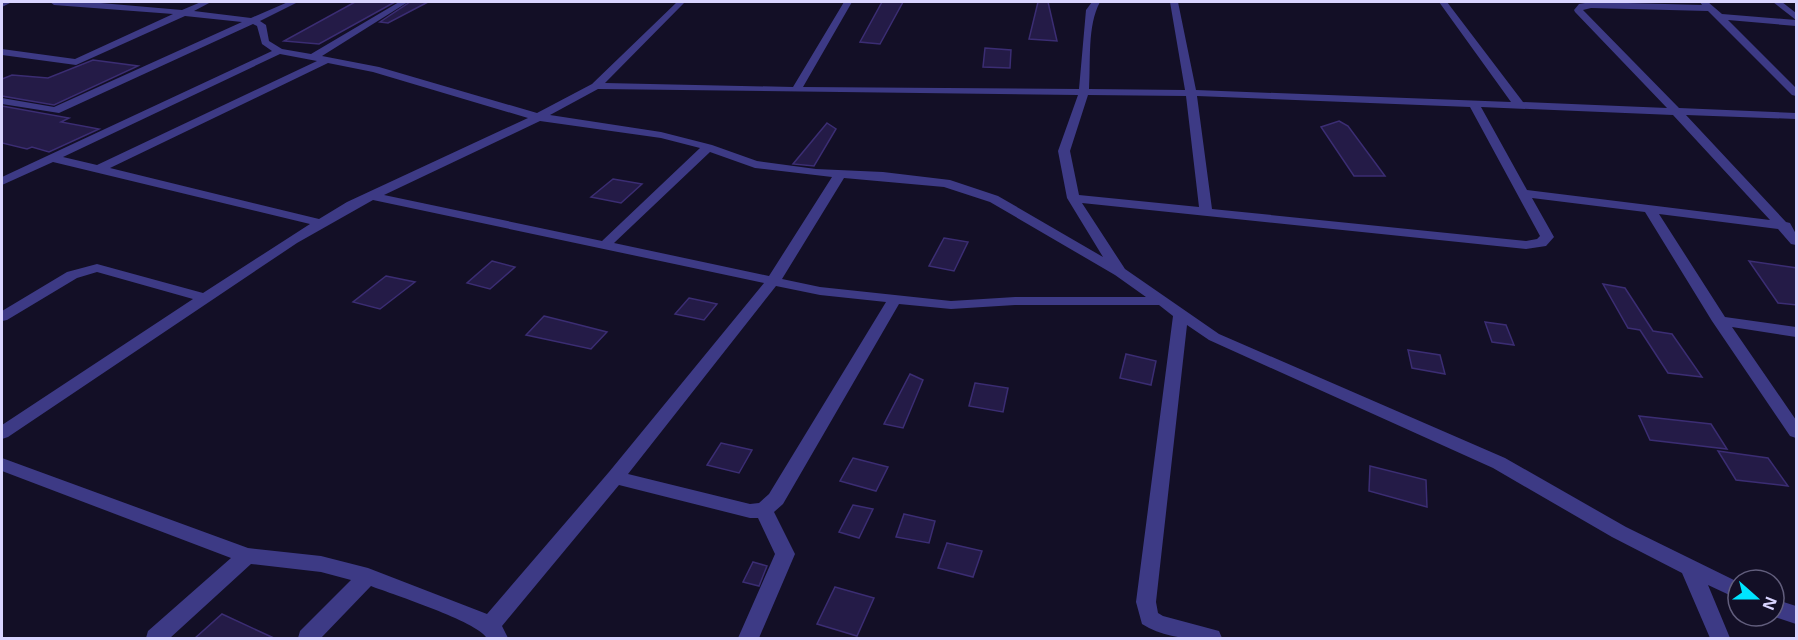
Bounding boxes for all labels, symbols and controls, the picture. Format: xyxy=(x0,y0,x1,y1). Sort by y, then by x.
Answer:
north arrow xyxy=(1726,568,1786,628)
text: N xyxy=(1757,593,1783,613)

